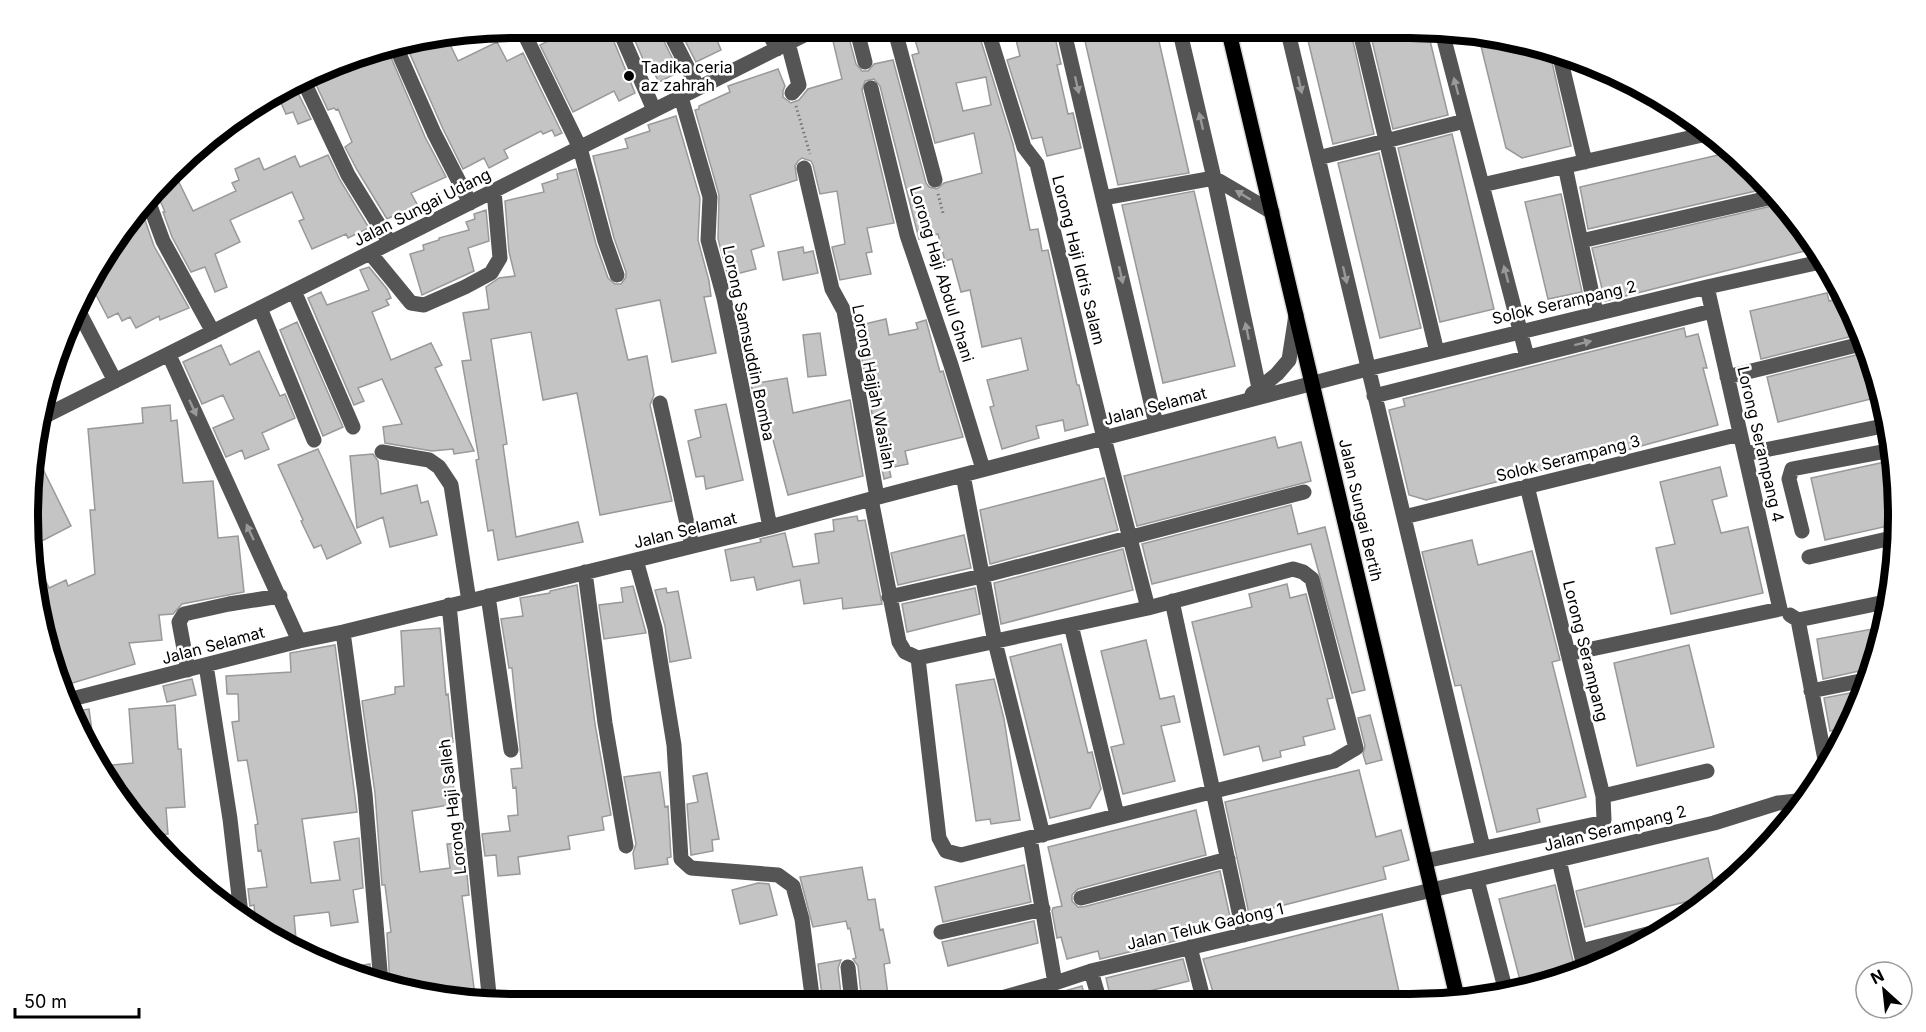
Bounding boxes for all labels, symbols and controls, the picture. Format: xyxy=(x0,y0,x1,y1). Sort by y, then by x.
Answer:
place label: Tadika ceria az zahrah xyxy=(641,57,733,95)
marker: Tadika ceria az zahrah xyxy=(622,69,636,83)
one-way arrow xyxy=(1072,75,1082,94)
one-way arrow xyxy=(1296,76,1306,94)
one-way arrow xyxy=(1451,77,1460,95)
one-way arrow xyxy=(1196,111,1205,130)
street label: Jalan Sungai Udang xyxy=(350,164,494,250)
street label: Lorong Haji Idris Salam xyxy=(1048,173,1110,347)
street label: Lorong Haji Abdul Ghani xyxy=(906,184,978,364)
one-way arrow xyxy=(1234,190,1251,200)
street label: Lorong Samsuddin Bomba xyxy=(718,243,780,443)
one-way arrow xyxy=(1116,265,1126,284)
one-way arrow xyxy=(1340,265,1350,284)
one-way arrow xyxy=(1500,265,1510,284)
street label: Solok Serampang 2 xyxy=(1490,276,1638,328)
street label: Lorong Hajjah Wasilah xyxy=(848,303,900,471)
one-way arrow xyxy=(1241,322,1251,340)
one-way arrow xyxy=(1574,338,1593,348)
street label: Lorong Serampang 4 xyxy=(1733,364,1789,524)
street label: Jalan Selamat xyxy=(1101,383,1209,429)
one-way arrow xyxy=(189,400,198,417)
street label: Solok Serampang 3 xyxy=(1494,430,1642,486)
street label: Jalan Sungai Bertih xyxy=(1335,437,1387,583)
street label: Jalan Selamat xyxy=(631,508,739,552)
one-way arrow xyxy=(246,523,255,540)
street label: Lorong Serampang xyxy=(1559,578,1613,724)
street label: Jalan Selamat xyxy=(159,622,267,668)
street label: Lorong Haji Salleh xyxy=(434,738,470,876)
street label: Jalan Serampang 2 xyxy=(1542,801,1688,855)
street label: Jalan Teluk Gadong 1 xyxy=(1125,898,1285,954)
north arrow xyxy=(1854,960,1914,1020)
text: N xyxy=(1867,965,1887,988)
scale bar xyxy=(15,981,140,1019)
text: 50 m xyxy=(24,991,67,1012)

